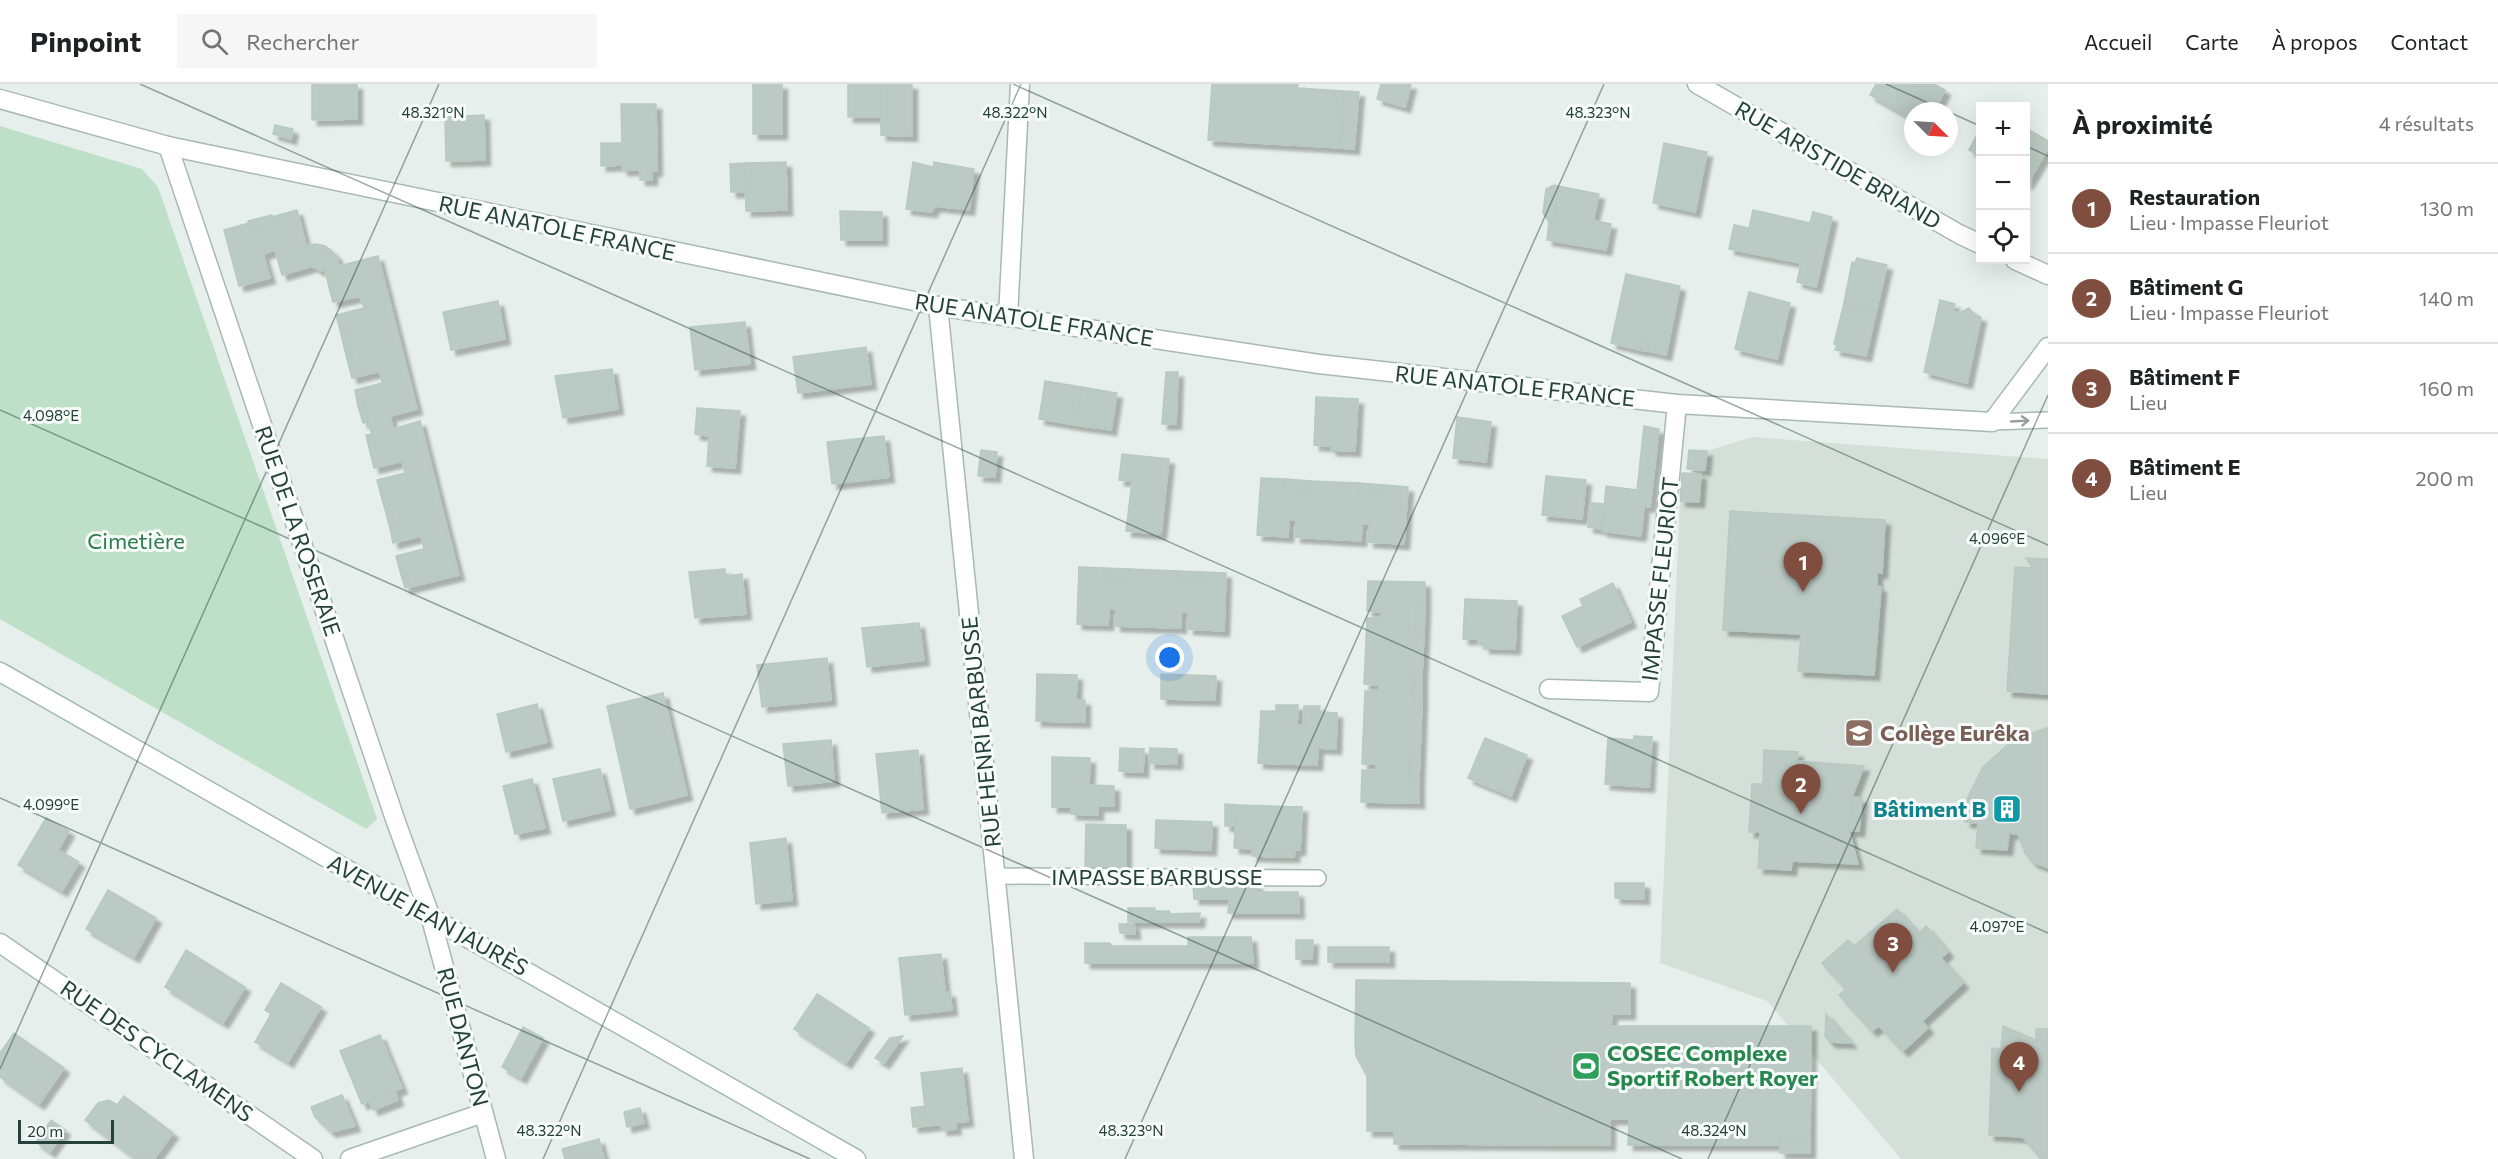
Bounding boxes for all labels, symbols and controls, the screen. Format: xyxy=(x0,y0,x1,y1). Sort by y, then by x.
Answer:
search box xyxy=(177,14,597,68)
text: Pinpoint xyxy=(30,24,141,58)
icon: search xyxy=(198,25,231,58)
text: Rechercher xyxy=(246,28,359,55)
text: Accueil xyxy=(2084,29,2152,54)
text: Carte xyxy=(2185,29,2239,54)
text: À propos xyxy=(2272,29,2357,54)
text: Contact xyxy=(2390,29,2468,54)
street label: RUE ARISTIDE BRIAND xyxy=(1731,95,1946,235)
north arrow xyxy=(1904,102,1958,156)
map controls xyxy=(1976,102,2030,264)
button: + xyxy=(1976,102,2030,156)
text: 48.321°N xyxy=(401,103,465,121)
text: 48.322°N xyxy=(982,103,1048,121)
text: 48.323°N xyxy=(1565,103,1631,121)
text: À proximité xyxy=(2072,108,2213,139)
text: 4 résultats xyxy=(2379,111,2474,135)
button: − xyxy=(1976,156,2030,210)
text: Restauration xyxy=(2129,183,2260,210)
street label: RUE ANATOLE FRANCE xyxy=(436,189,678,266)
text: 1 xyxy=(2087,196,2096,220)
text: 130 m xyxy=(2420,196,2474,220)
button: locate xyxy=(1976,210,2030,264)
text: Lieu · Impasse Fleuriot xyxy=(2129,210,2329,234)
text: Bâtiment G xyxy=(2129,273,2244,300)
text: 2 xyxy=(2086,286,2097,310)
text: 140 m xyxy=(2419,286,2474,310)
street label: RUE ANATOLE FRANCE xyxy=(913,287,1155,352)
text: Lieu · Impasse Fleuriot xyxy=(2129,300,2329,324)
street label: RUE ANATOLE FRANCE xyxy=(1394,359,1636,412)
text: Bâtiment F xyxy=(2129,363,2240,390)
text: 3 xyxy=(2086,376,2097,400)
text: 160 m xyxy=(2419,376,2474,400)
text: Lieu xyxy=(2129,390,2167,414)
text: 4.098°E xyxy=(23,406,79,424)
one-way arrow xyxy=(2009,415,2029,426)
street label: RUE DE LA ROSERAIE xyxy=(250,422,347,640)
text: Bâtiment E xyxy=(2129,453,2241,480)
text: 4 xyxy=(2085,466,2098,490)
text: 200 m xyxy=(2416,466,2474,490)
street label: IMPASSE FLEURIOT xyxy=(1635,476,1684,682)
text: Lieu xyxy=(2129,480,2167,504)
park label: Cimetière xyxy=(87,527,185,554)
text: 4.096°E xyxy=(1969,529,2025,547)
pin: 1 xyxy=(1784,542,1822,592)
street label: RUE HENRI BARBUSSE xyxy=(955,615,1006,849)
your location xyxy=(1155,643,1184,672)
school or university icon: Collège Eurêka xyxy=(1843,717,1875,749)
place label: Collège Eurêka xyxy=(1880,719,2030,746)
pin: 2 xyxy=(1782,764,1820,814)
building icon: Bâtiment B xyxy=(1991,793,2023,825)
text: 4.099°E xyxy=(23,795,79,813)
place label: Bâtiment B xyxy=(1873,795,1986,822)
street label: AVENUE JEAN JAURÈS xyxy=(323,848,533,981)
street label: IMPASSE BARBUSSE xyxy=(1051,863,1263,890)
text: 4.097°E xyxy=(1969,917,2025,935)
pin: 3 xyxy=(1874,924,1912,973)
street label: RUE DANTON xyxy=(432,964,495,1109)
street label: RUE DES CYCLAMENS xyxy=(56,974,259,1127)
place label: COSEC Complexe Sportif Robert Royer xyxy=(1607,1039,1818,1091)
pin: 4 xyxy=(2000,1042,2038,1092)
sports icon: COSEC Complexe Sportif Robert Royer xyxy=(1570,1050,1602,1082)
scale bar xyxy=(18,1117,114,1144)
text: 20 m xyxy=(27,1121,63,1140)
text: 48.322°N xyxy=(516,1121,582,1139)
text: 48.323°N xyxy=(1098,1121,1164,1139)
text: 48.324°N xyxy=(1681,1121,1747,1139)

